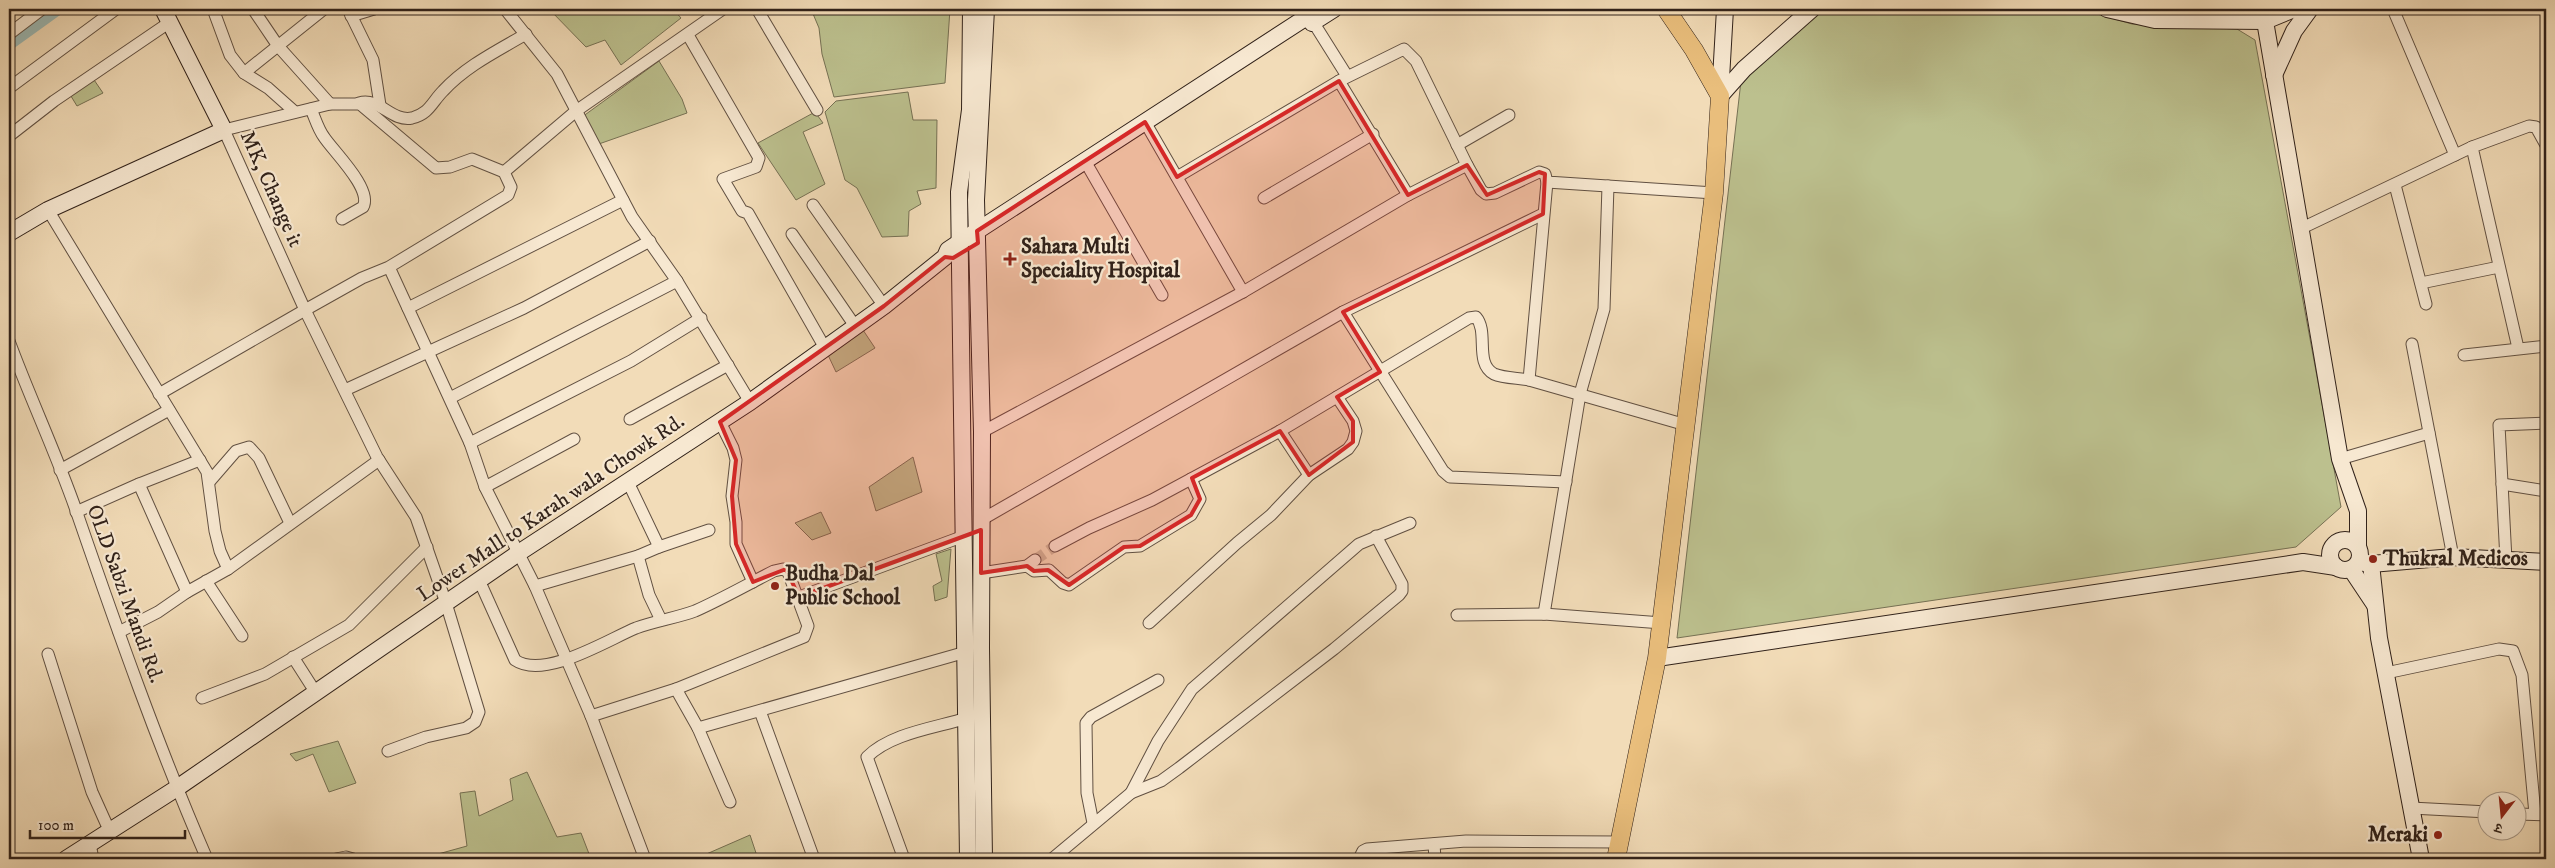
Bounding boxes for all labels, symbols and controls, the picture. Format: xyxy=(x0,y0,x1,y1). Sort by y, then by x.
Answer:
street label: MK, Change it xyxy=(234,127,308,252)
place label: Sahara Multi Speciality Hospital xyxy=(1021,234,1181,284)
marker: Sahara Multi Speciality Hospital xyxy=(1003,252,1017,266)
street label: Lower Mall to Karah wala Chowk Rd. xyxy=(412,409,690,607)
street label: OLD Sabzi Mandi Rd. xyxy=(81,501,169,687)
place label: Thukral Medicos xyxy=(2382,546,2528,572)
marker: Thukral Medicos xyxy=(2367,553,2379,565)
place label: Budha Dal Public School xyxy=(785,561,901,611)
marker: Budha Dal Public School xyxy=(769,580,781,592)
north arrow xyxy=(2478,790,2528,840)
scale bar xyxy=(30,808,185,840)
text: 100 m xyxy=(38,816,74,835)
text: उ xyxy=(2492,818,2506,837)
place label: Meraki xyxy=(2368,822,2429,848)
marker: Meraki xyxy=(2432,829,2444,841)

